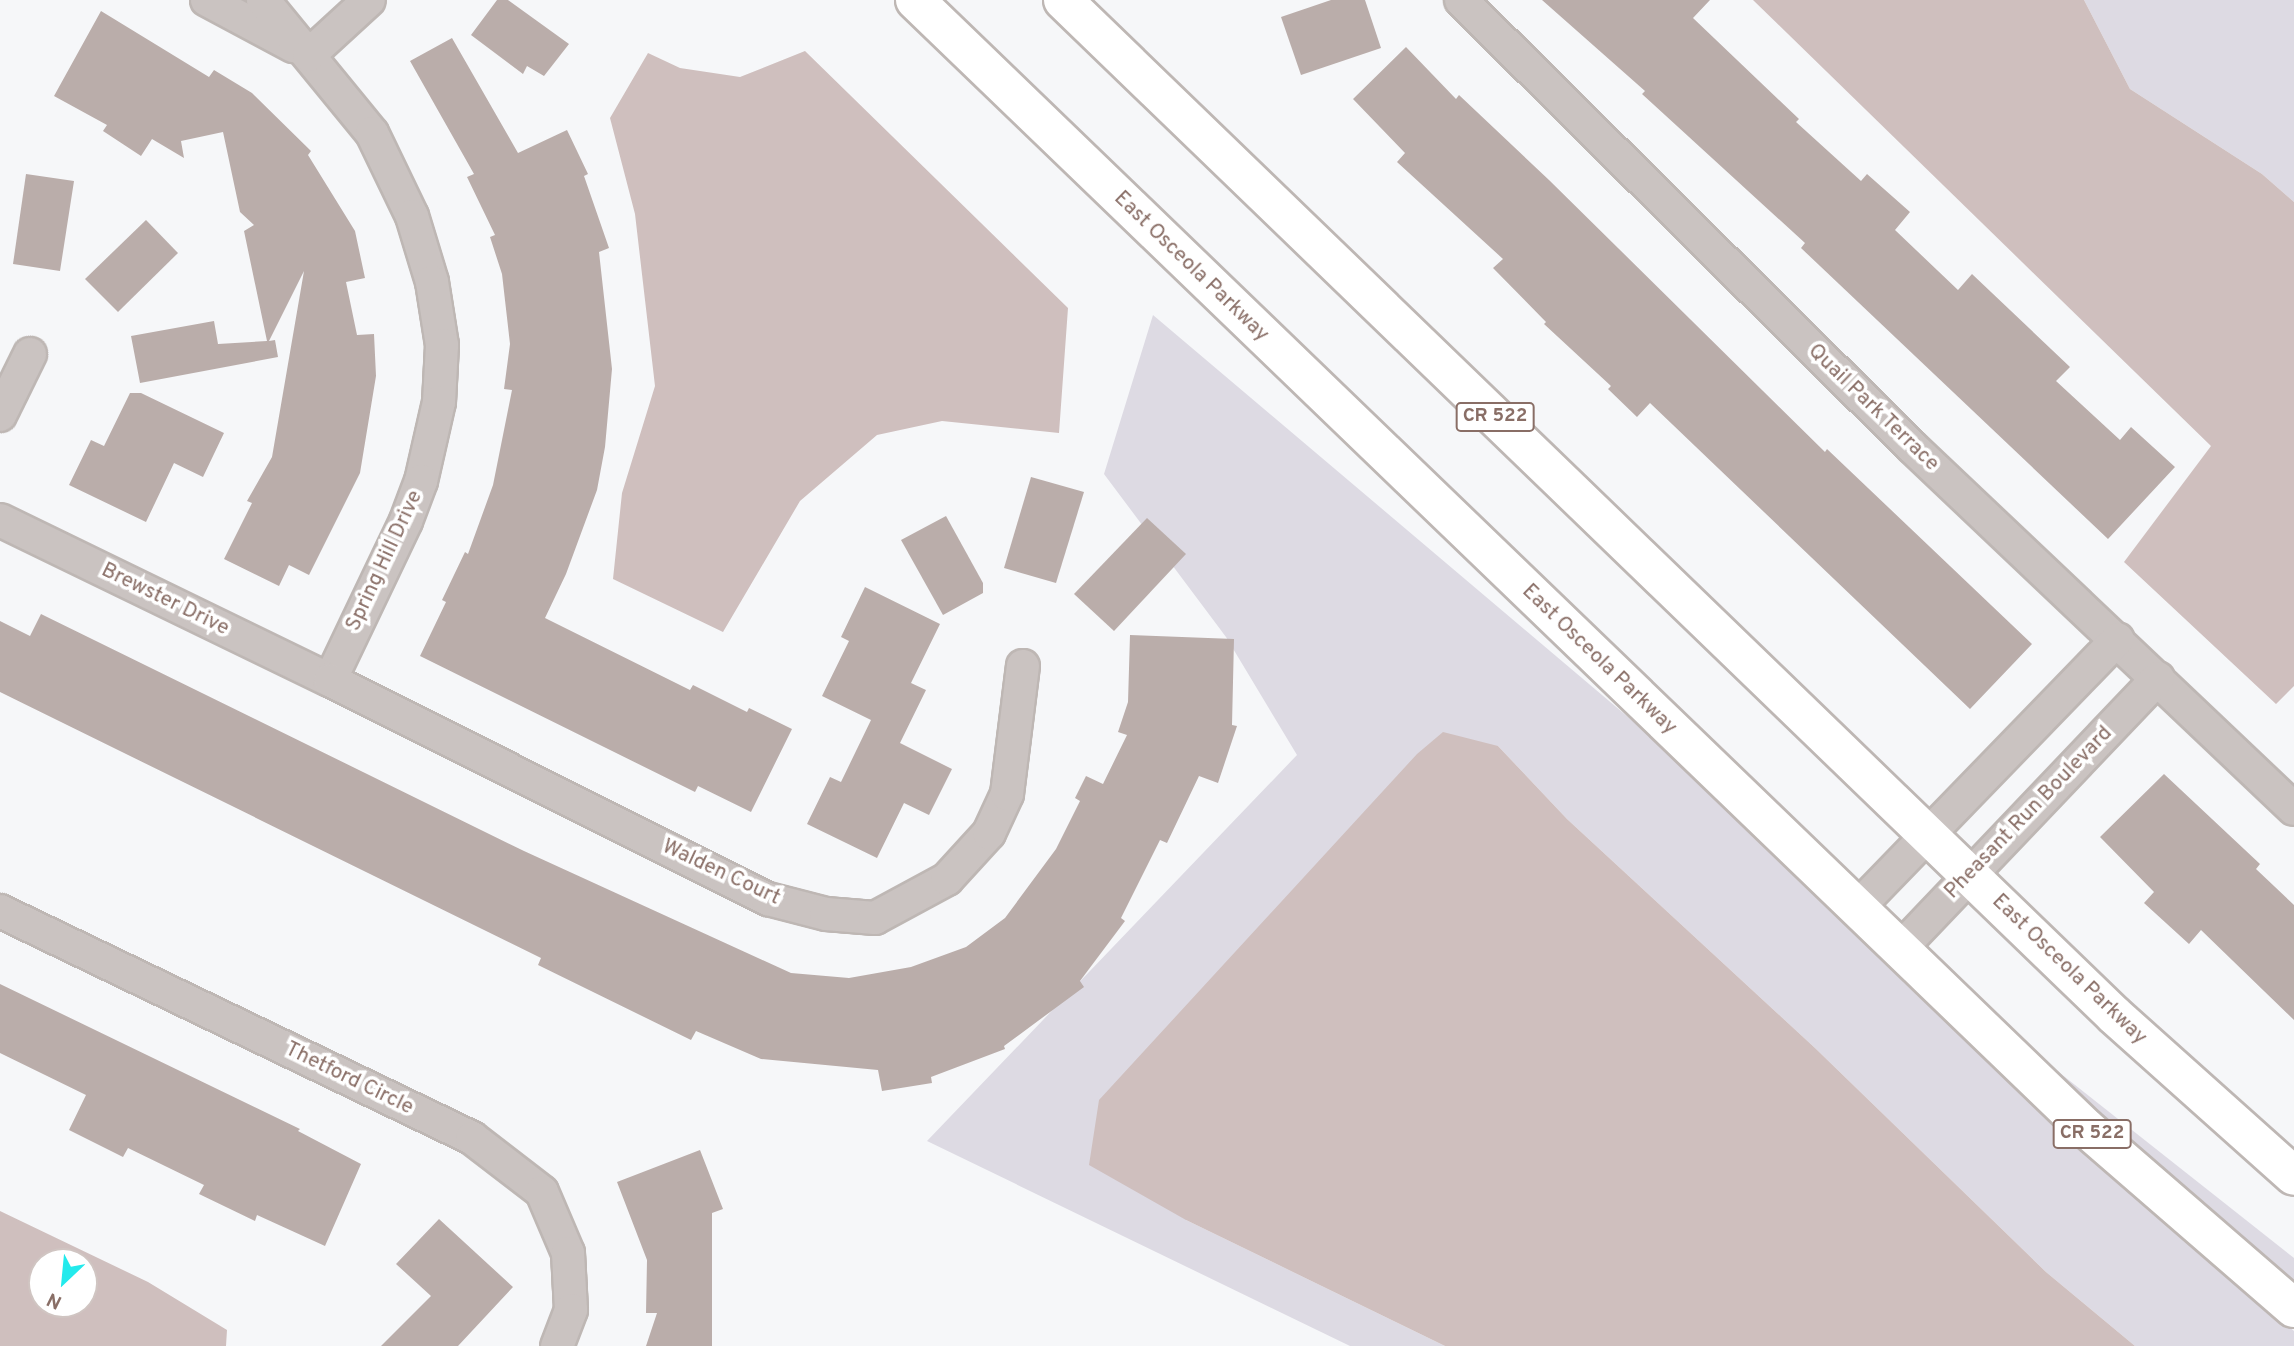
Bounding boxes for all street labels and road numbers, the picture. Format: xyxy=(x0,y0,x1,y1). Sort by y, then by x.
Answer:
street label: East Osceola Parkway xyxy=(1108,186,1274,348)
street label: Quail Park Terrace xyxy=(1802,339,1944,477)
road number: CR 522 xyxy=(1455,402,1535,432)
street label: Spring Hill Drive xyxy=(341,487,429,635)
street label: Brewster Drive xyxy=(97,558,233,642)
street label: East Osceola Parkway xyxy=(1516,579,1682,741)
street label: Pheasant Run Boulevard xyxy=(1940,721,2118,905)
street label: Walden Court xyxy=(658,835,784,911)
street label: East Osceola Parkway xyxy=(1986,889,2152,1051)
street label: Thetford Circle xyxy=(281,1037,417,1121)
road number: CR 522 xyxy=(2052,1118,2132,1150)

